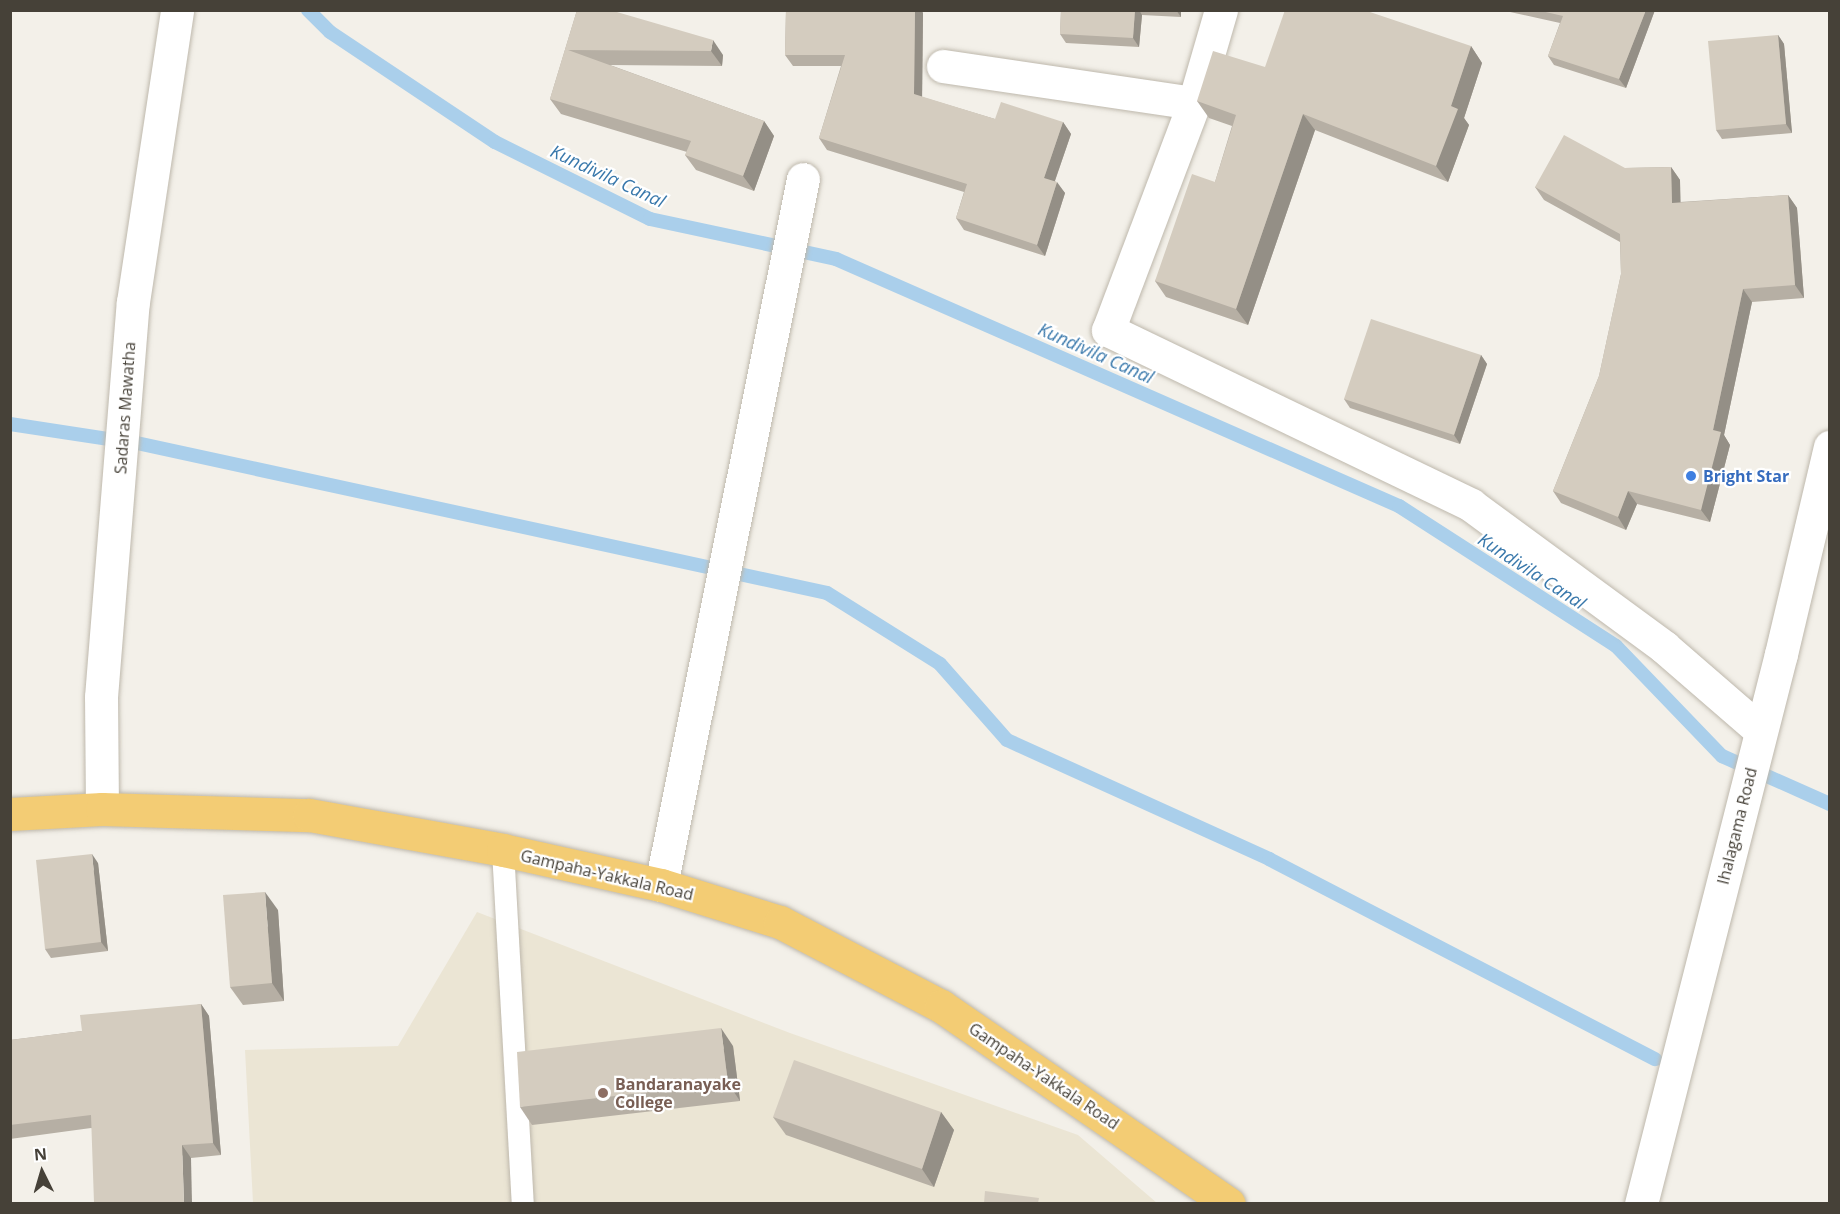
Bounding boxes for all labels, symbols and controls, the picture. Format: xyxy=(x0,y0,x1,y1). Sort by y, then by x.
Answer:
water label: Kundivila Canal xyxy=(547,140,669,212)
water label: Kundivila Canal xyxy=(1035,318,1157,388)
street label: Sadaras Mawatha xyxy=(111,341,139,475)
place label: Bright Star xyxy=(1703,466,1789,486)
marker: Bright Star xyxy=(1684,469,1698,483)
water label: Kundivila Canal xyxy=(1474,528,1590,614)
street label: Ihalagama Road xyxy=(1713,766,1761,886)
street label: Gampaha-Yakkala Road xyxy=(519,846,695,904)
street label: Gampaha-Yakkala Road xyxy=(965,1019,1123,1133)
place label: Bandaranayake College xyxy=(615,1074,741,1112)
marker: Bandaranayake College xyxy=(596,1086,610,1100)
north arrow xyxy=(12,1142,72,1202)
text: N xyxy=(33,1143,48,1166)

